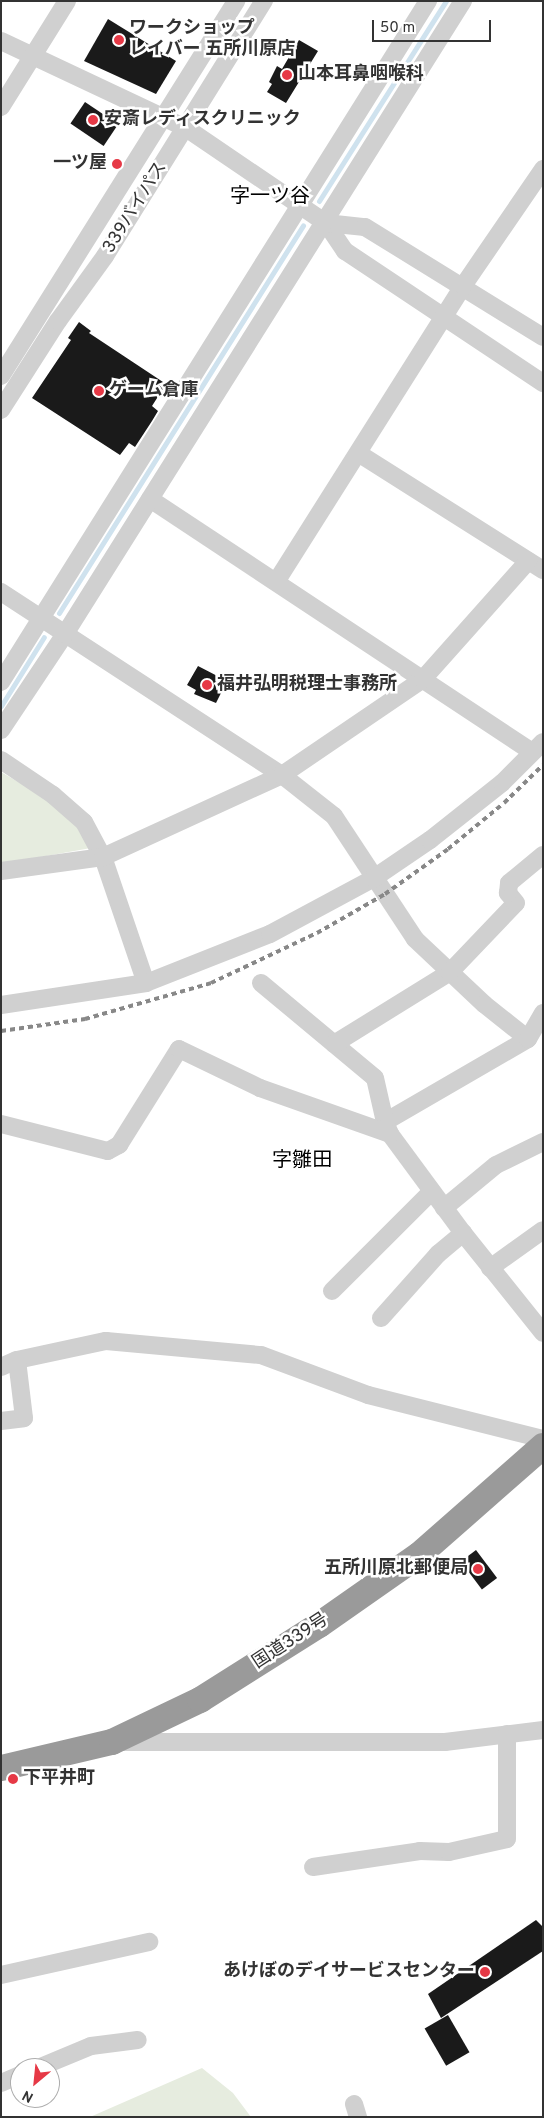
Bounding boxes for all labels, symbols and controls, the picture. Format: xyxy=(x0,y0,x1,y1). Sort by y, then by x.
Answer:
scale bar xyxy=(374,10,493,42)
place label: ワークショップ レイバー 五所川原店 xyxy=(129,19,295,62)
text: 50 m xyxy=(380,19,415,38)
marker: ワークショップ レイバー 五所川原店 xyxy=(113,34,125,46)
place label: 山本耳鼻咽喉科 xyxy=(298,64,424,86)
marker: 山本耳鼻咽喉科 xyxy=(280,68,294,82)
place label: 安斎レディスクリニック xyxy=(104,109,302,131)
marker: 安斎レディスクリニック xyxy=(86,113,100,127)
place label: 一ツ屋 xyxy=(53,153,107,175)
street label: 339バイパス xyxy=(99,158,173,258)
marker: 一ツ屋 xyxy=(111,158,123,170)
district label: 字一ツ谷 xyxy=(230,185,310,209)
place label: ゲーム倉庫 xyxy=(109,380,199,402)
marker: ゲーム倉庫 xyxy=(93,385,105,397)
place label: 福井弘明税理士事務所 xyxy=(217,674,397,696)
marker: 福井弘明税理士事務所 xyxy=(201,679,213,691)
district label: 字雛田 xyxy=(272,1149,332,1173)
place label: 五所川原北郵便局 xyxy=(324,1558,468,1580)
marker: 五所川原北郵便局 xyxy=(472,1563,484,1575)
street label: 国道339号 xyxy=(249,1610,333,1674)
place label: 下平井町 xyxy=(23,1768,95,1790)
marker: 下平井町 xyxy=(7,1773,19,1785)
place label: あけぼのデイサービスセンター xyxy=(223,1961,475,1983)
marker: あけぼのデイサービスセンター xyxy=(479,1966,491,1978)
north arrow xyxy=(10,2058,60,2108)
text: N xyxy=(20,2086,37,2106)

